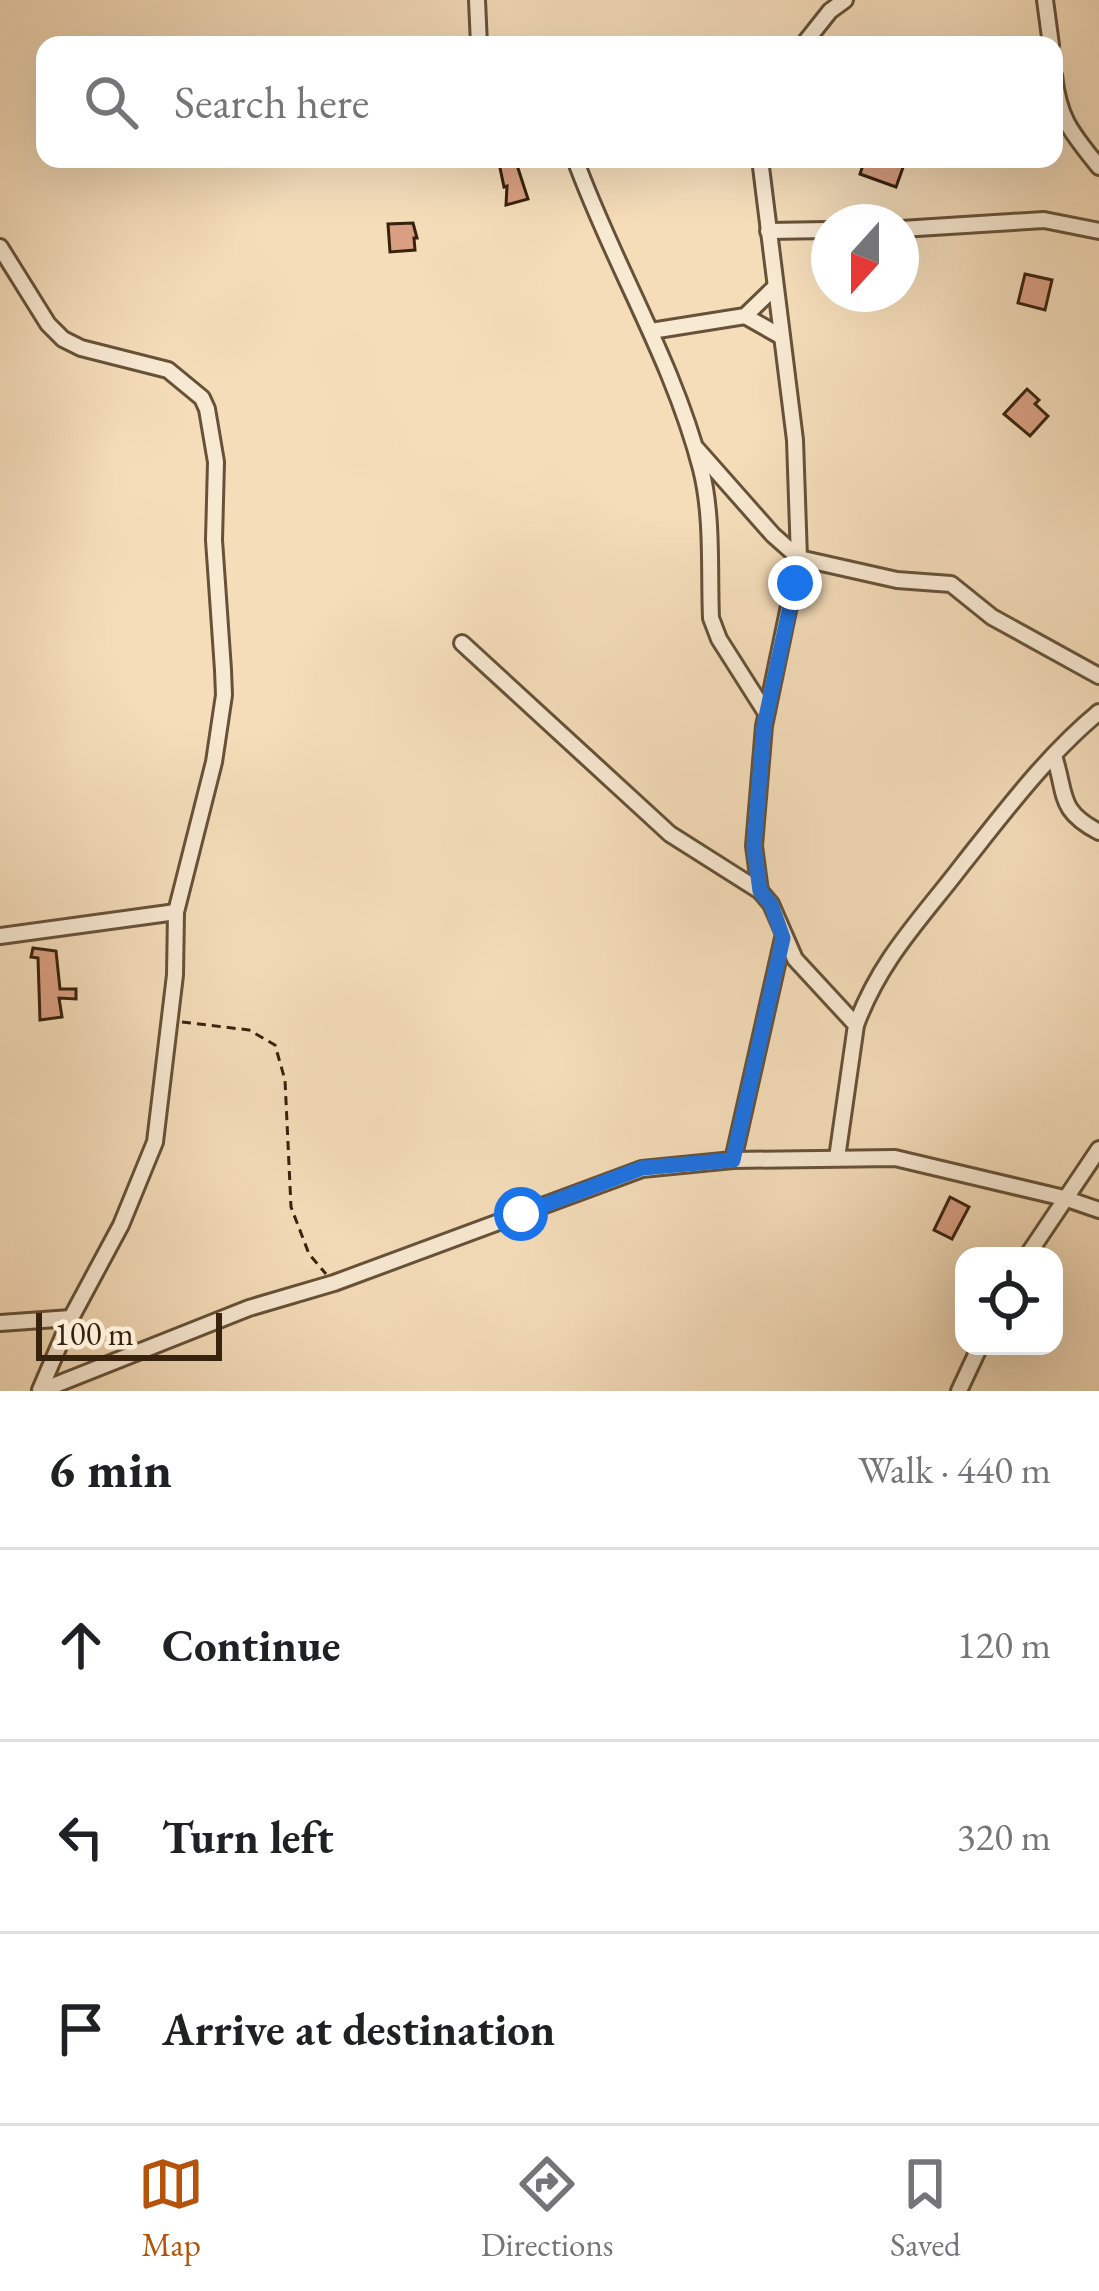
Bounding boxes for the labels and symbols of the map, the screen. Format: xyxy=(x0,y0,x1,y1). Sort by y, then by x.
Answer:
north arrow xyxy=(811,204,919,312)
route end xyxy=(768,556,822,610)
route start xyxy=(494,1187,548,1241)
scale bar xyxy=(36,1307,222,1360)

